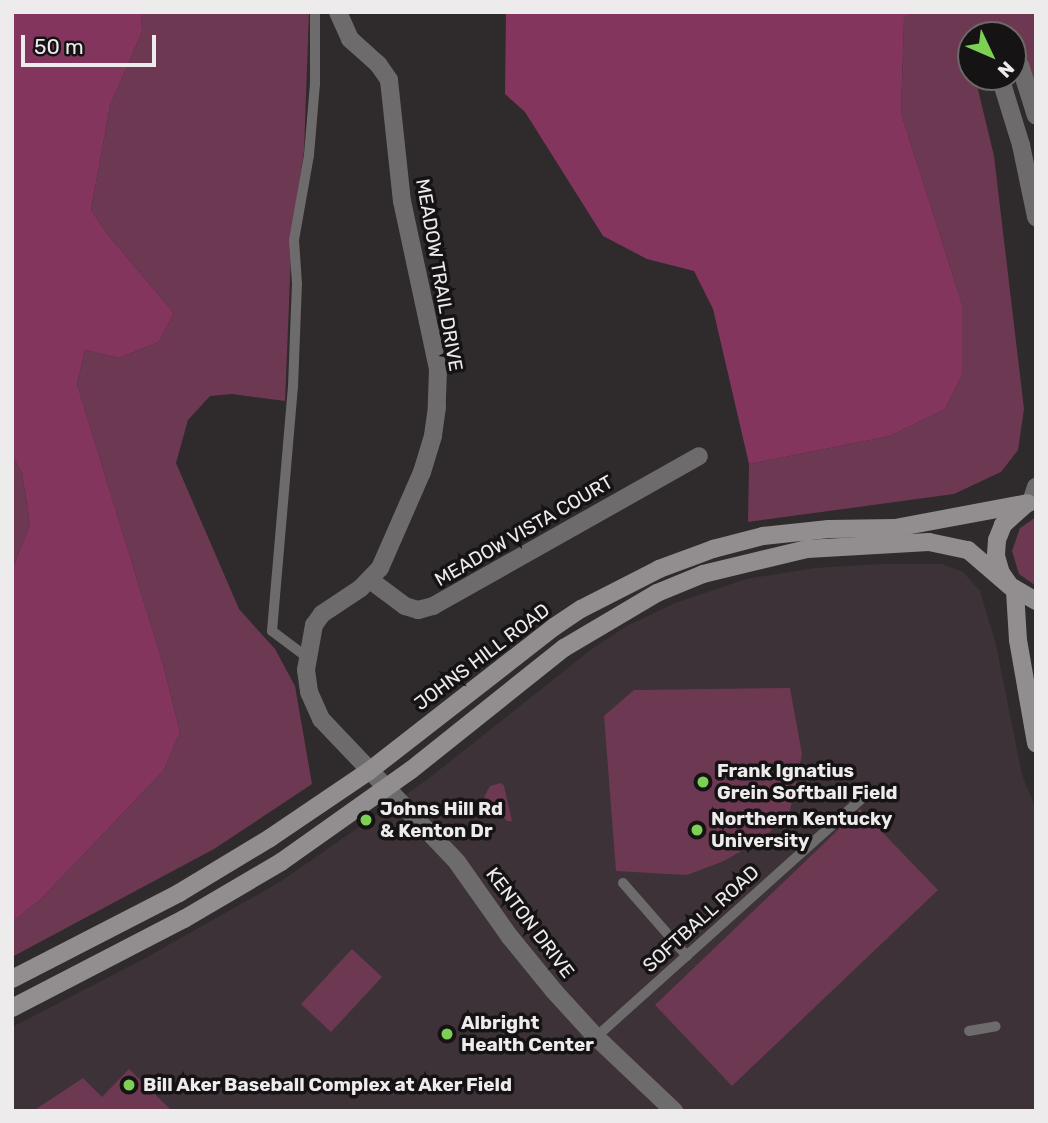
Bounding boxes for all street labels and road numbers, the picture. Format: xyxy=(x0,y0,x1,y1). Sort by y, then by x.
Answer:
street label: MEADOW TRAIL DRIVE xyxy=(411,176,467,374)
street label: MEADOW VISTA COURT xyxy=(430,470,618,592)
street label: JOHNS HILL ROAD xyxy=(410,599,554,715)
street label: SOFTBALL ROAD xyxy=(638,861,764,977)
street label: KENTON DRIVE xyxy=(481,863,579,983)

